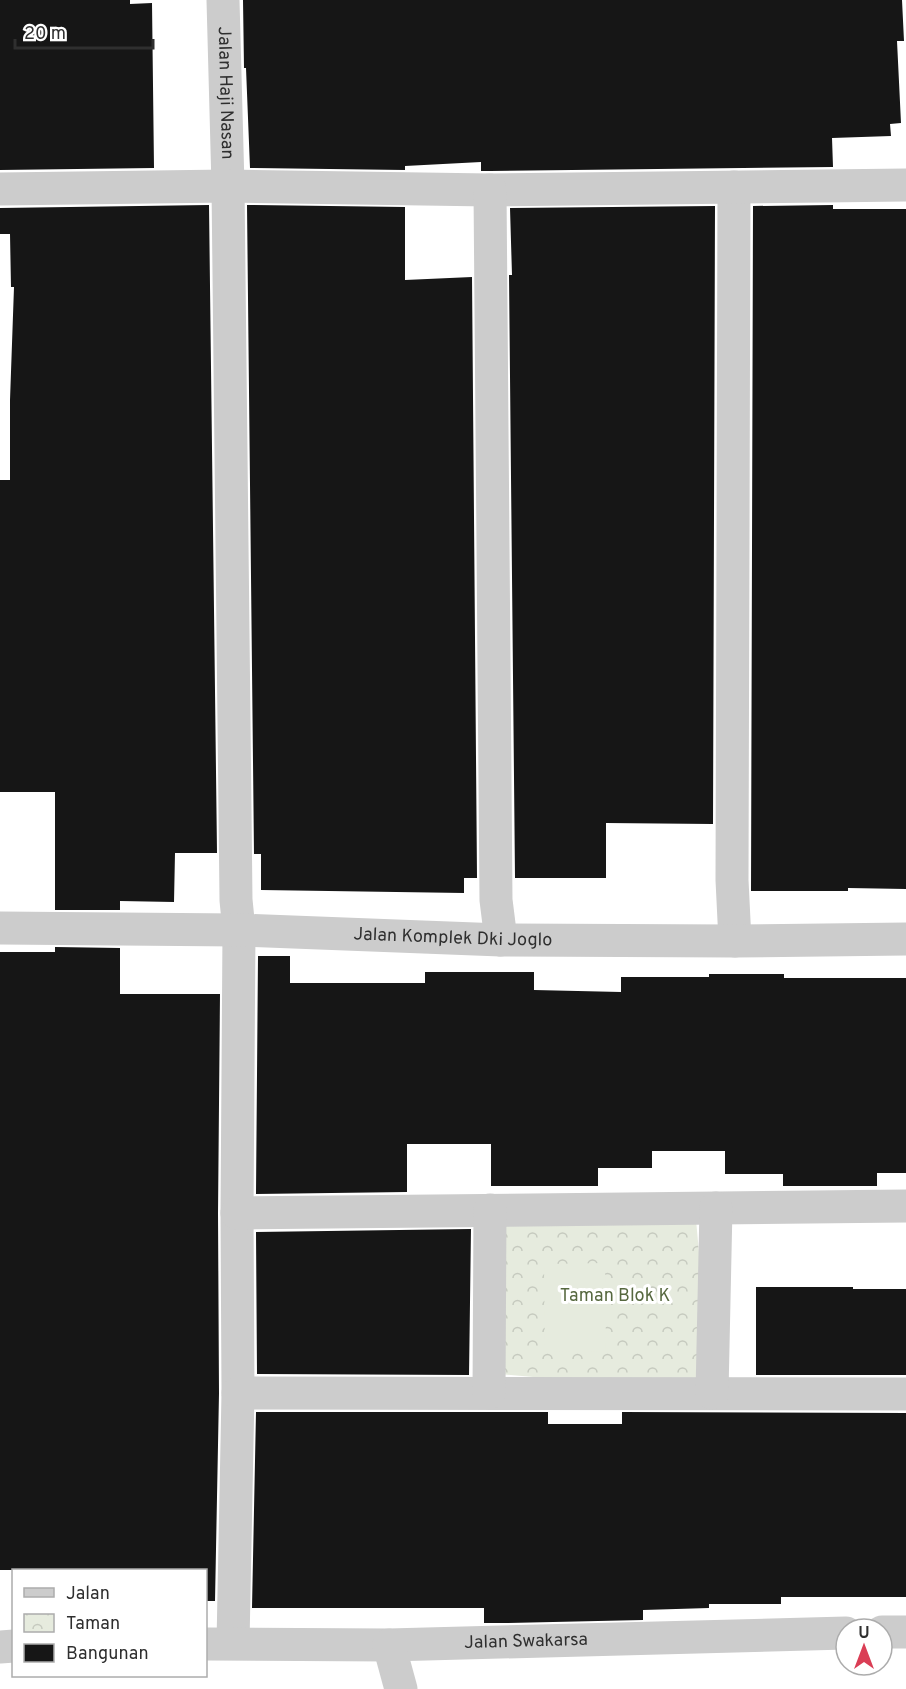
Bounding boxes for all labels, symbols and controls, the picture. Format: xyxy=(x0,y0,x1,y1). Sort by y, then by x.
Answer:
scale bar xyxy=(15,12,153,50)
text: 20 m xyxy=(24,23,66,46)
street label: Jalan Haji Nasan xyxy=(212,26,239,160)
street label: Jalan Komplek Dki Joglo xyxy=(353,923,552,952)
park label: Taman Blok K xyxy=(560,1285,670,1308)
legend xyxy=(12,1569,207,1677)
text: Jalan xyxy=(66,1583,110,1606)
text: Taman xyxy=(66,1613,120,1636)
north arrow xyxy=(834,1617,894,1677)
text: U xyxy=(858,1624,870,1644)
street label: Jalan Swakarsa xyxy=(464,1628,588,1655)
text: Bangunan xyxy=(66,1643,149,1666)

